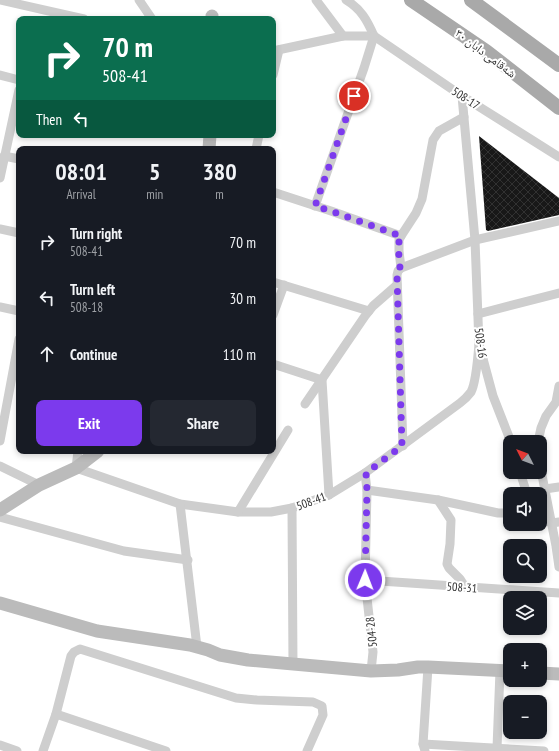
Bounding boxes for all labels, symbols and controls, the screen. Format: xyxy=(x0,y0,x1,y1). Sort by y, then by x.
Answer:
street label: شەقامی دابان ٣٠ xyxy=(452,25,519,81)
text: 70 m xyxy=(102,28,153,65)
icon: right xyxy=(36,32,88,84)
text: 508-41 xyxy=(102,64,148,87)
pin xyxy=(337,79,371,113)
street label: 508-17 xyxy=(449,83,483,113)
icon: arrive xyxy=(343,85,365,107)
icon: left xyxy=(70,108,92,130)
text: Then xyxy=(36,110,62,129)
text: 08:01 xyxy=(55,156,107,187)
text: 5 xyxy=(149,156,160,187)
text: 380 xyxy=(202,156,237,187)
text: Arrival xyxy=(66,186,96,203)
text: min xyxy=(146,186,163,203)
text: m xyxy=(215,186,224,203)
text: Turn right xyxy=(70,224,122,243)
icon: right xyxy=(36,231,58,253)
text: 70 m xyxy=(230,233,256,252)
text: 508-41 xyxy=(70,243,103,260)
text: Turn left xyxy=(70,280,115,299)
icon: left xyxy=(36,287,58,309)
text: 30 m xyxy=(230,289,256,308)
text: 508-18 xyxy=(70,299,103,316)
street label: 508-16 xyxy=(471,327,491,359)
icon: ahead xyxy=(36,343,58,365)
text: Continue xyxy=(70,345,117,364)
text: 110 m xyxy=(223,345,256,364)
button: Exit xyxy=(36,400,142,446)
button: Share xyxy=(150,400,256,446)
north arrow xyxy=(503,435,547,479)
map controls xyxy=(503,435,547,739)
button: sound xyxy=(503,487,547,531)
street label: 508-41 xyxy=(294,489,328,513)
button: search xyxy=(503,539,547,583)
position arrow xyxy=(344,559,386,601)
street label: 508-31 xyxy=(446,578,478,596)
button: layers xyxy=(503,591,547,635)
street label: 504-28 xyxy=(362,616,380,648)
button: + xyxy=(503,643,547,687)
button: − xyxy=(503,695,547,739)

